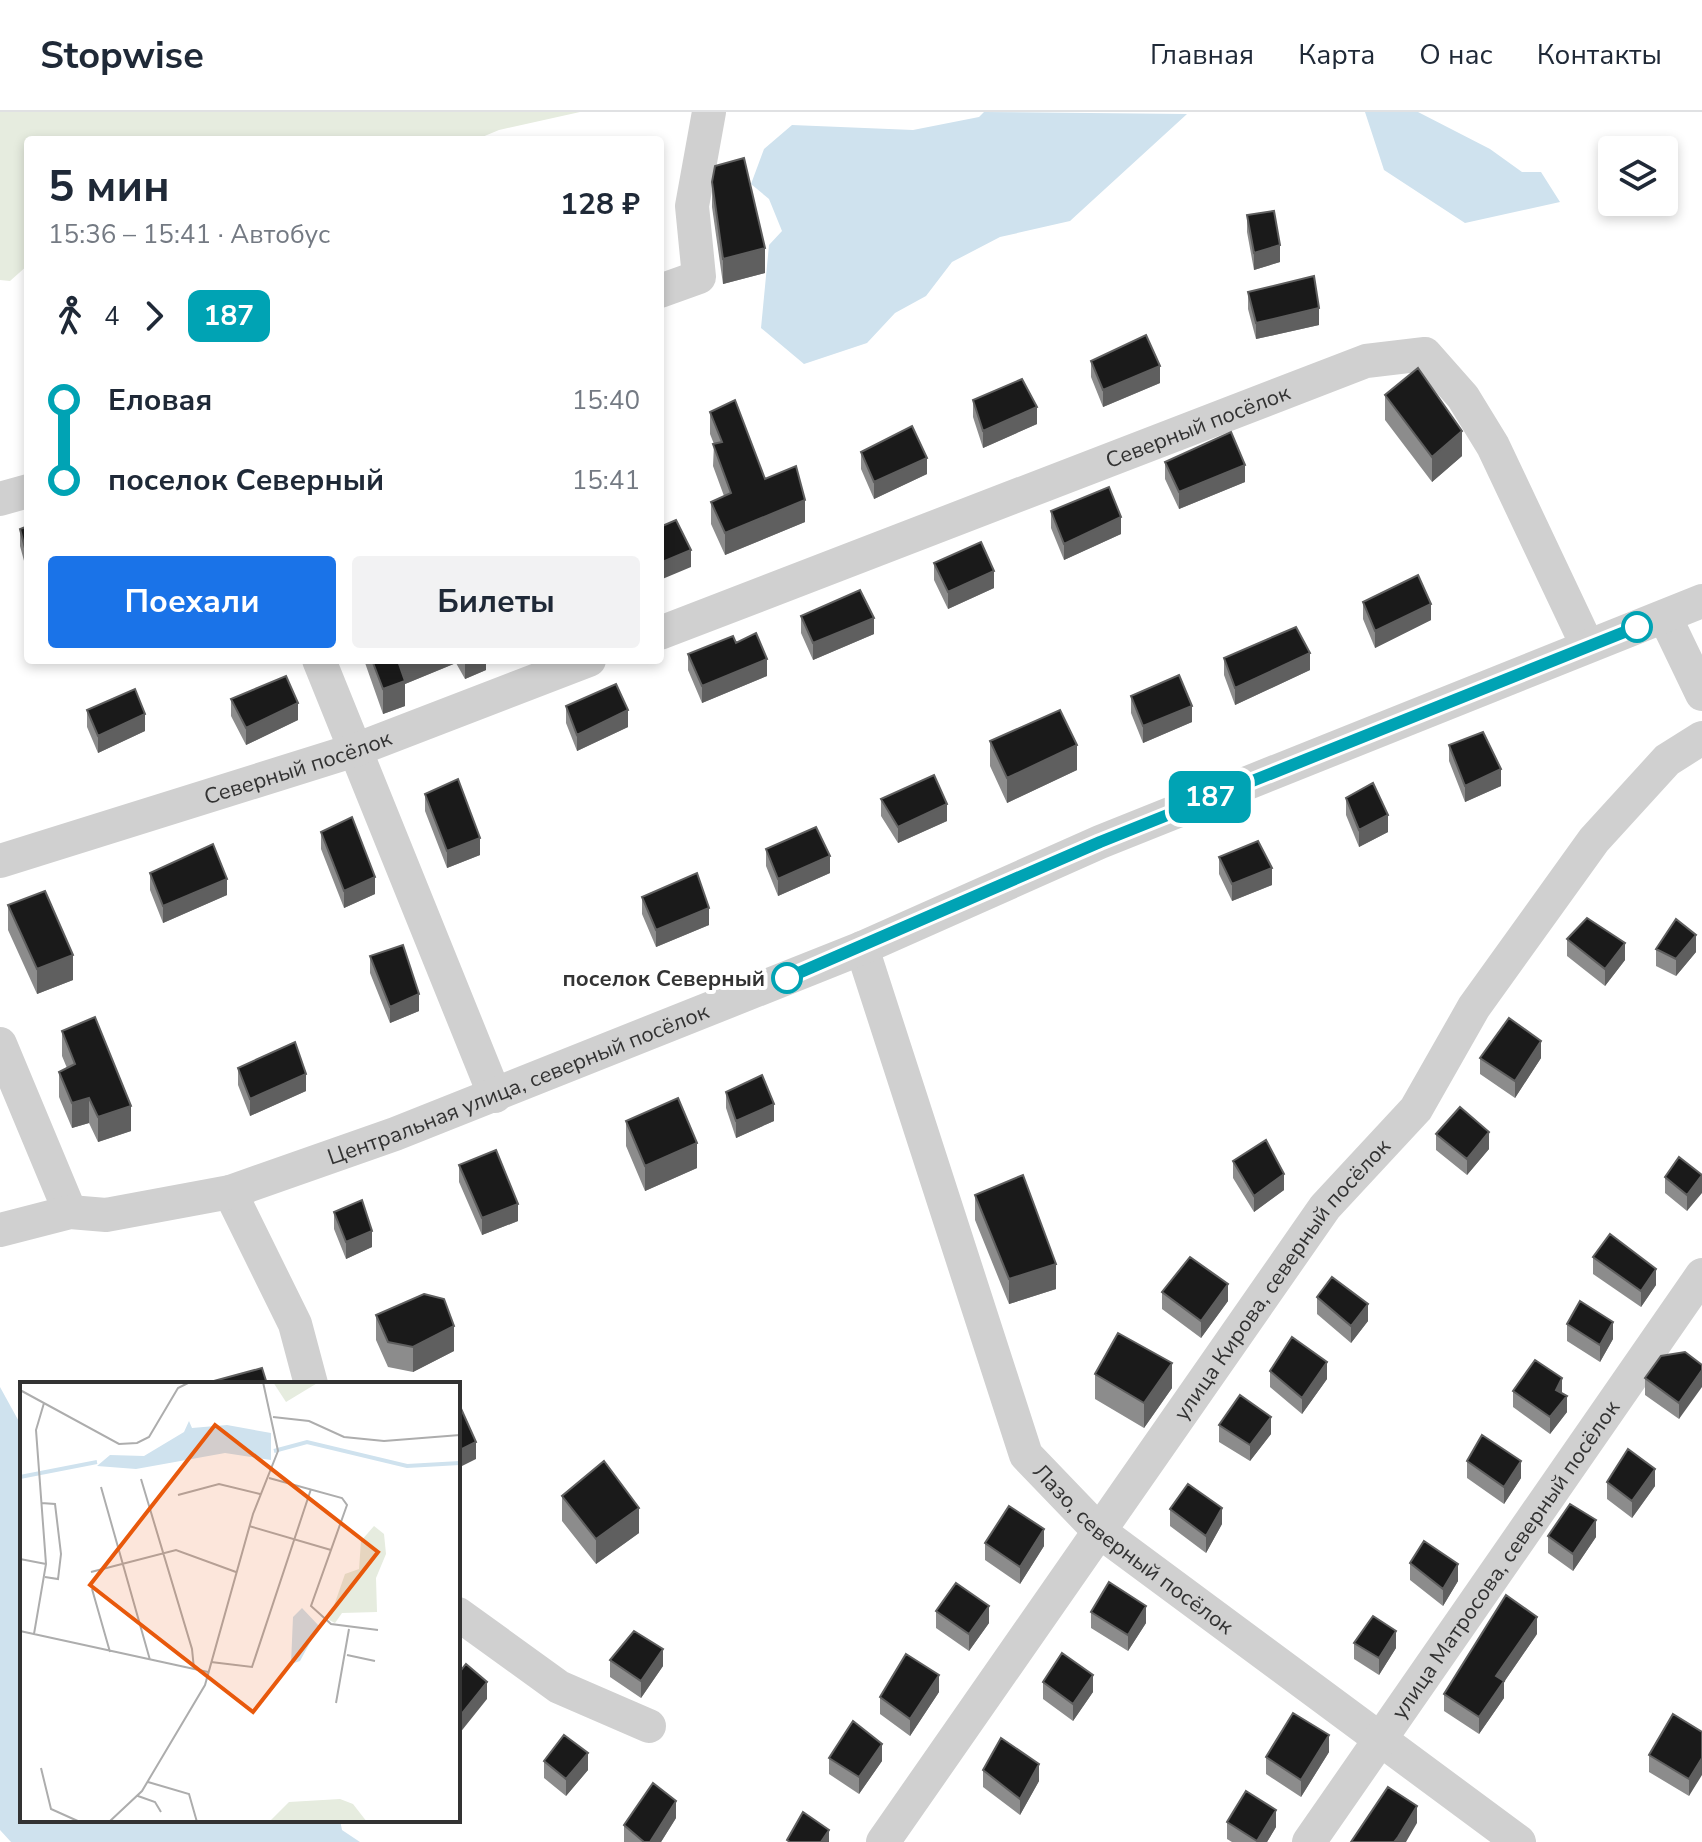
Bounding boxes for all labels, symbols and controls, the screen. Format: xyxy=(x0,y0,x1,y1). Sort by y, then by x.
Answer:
text: Stopwise xyxy=(40,30,204,81)
text: Главная xyxy=(1150,36,1254,74)
text: Карта xyxy=(1298,36,1375,74)
text: О нас xyxy=(1419,36,1493,74)
text: Контакты xyxy=(1537,36,1662,74)
map controls xyxy=(1598,136,1678,216)
button: layers xyxy=(1598,136,1678,216)
text: 5 мин xyxy=(48,157,170,217)
text: 128 ₽ xyxy=(560,184,640,225)
text: 15:36 – 15:41 · Автобус xyxy=(48,217,330,252)
icon: walk xyxy=(48,294,92,338)
icon: forward xyxy=(132,294,176,338)
text: 187 xyxy=(204,297,254,335)
text: 4 xyxy=(104,299,120,334)
street label: Северный посёлок xyxy=(1101,378,1295,476)
text: Еловая xyxy=(108,380,212,421)
text: 15:40 xyxy=(572,383,640,418)
text: поселок Северный xyxy=(108,460,384,501)
text: 15:41 xyxy=(572,463,640,498)
button: Поехали xyxy=(48,556,336,648)
button: Билеты xyxy=(352,556,640,648)
unlabelled marker xyxy=(1622,612,1652,642)
street label: Северный посёлок xyxy=(200,723,396,812)
line badge: 187 xyxy=(1164,771,1256,823)
text: 187 xyxy=(1185,778,1235,816)
marker: поселок Северный xyxy=(772,963,802,993)
place label: поселок Северный xyxy=(563,964,765,994)
street label: Центральная улица, северный посёлок xyxy=(323,996,714,1173)
street label: улица Кирова, северный посёлок xyxy=(1167,1132,1398,1427)
inset map xyxy=(20,1382,460,1822)
street label: улица Матросова, северный посёлок xyxy=(1385,1394,1627,1725)
street label: Лазо, северный посёлок xyxy=(1026,1457,1240,1642)

